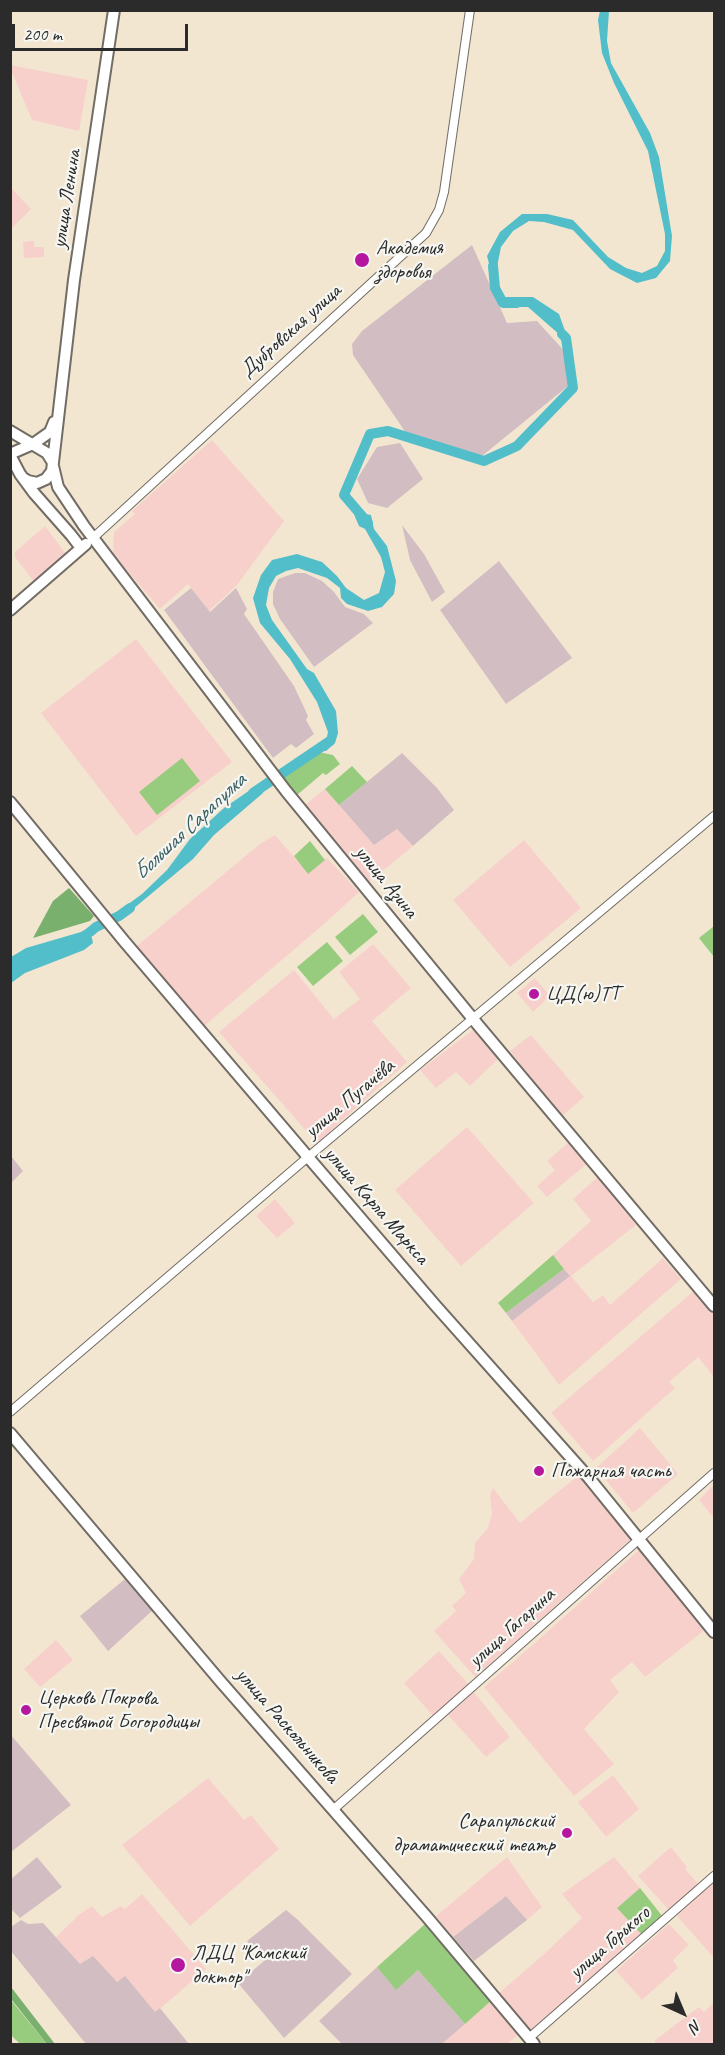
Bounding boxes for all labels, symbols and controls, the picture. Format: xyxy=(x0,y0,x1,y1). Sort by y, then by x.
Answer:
scale bar xyxy=(15,12,190,50)
text: 200 m xyxy=(23,23,62,45)
street label: улица Ленина xyxy=(47,148,87,250)
place label: Академия здоровья xyxy=(376,235,443,285)
marker: Академия здоровья xyxy=(353,251,371,269)
street label: Дубровская улица xyxy=(235,279,347,383)
water label: Большая Сарапулка xyxy=(128,768,252,886)
street label: улица Азина xyxy=(349,841,423,923)
place label: ЦД(ю)ТТ xyxy=(546,981,619,1007)
marker: ЦД(ю)ТТ xyxy=(527,987,541,1001)
street label: улица Пугачёва xyxy=(300,1054,400,1144)
street label: улица Карла Маркса xyxy=(318,1142,434,1270)
place label: Пожарная часть xyxy=(551,1458,671,1484)
marker: Пожарная часть xyxy=(532,1464,546,1478)
street label: улица Гагарина xyxy=(464,1583,560,1673)
street label: улица Раскольникова xyxy=(230,1663,344,1789)
place label: Церковь Покрова Пресвятой Богородицы xyxy=(38,1685,199,1735)
marker: Церковь Покрова Пресвятой Богородицы xyxy=(19,1703,33,1717)
place label: Сарапульский драматический театр xyxy=(393,1808,555,1858)
marker: Сарапульский драматический театр xyxy=(560,1826,574,1840)
street label: улица Горького xyxy=(564,1901,656,1985)
place label: ЛДЦ "Камский доктор" xyxy=(192,1940,306,1990)
marker: ЛДЦ "Камский доктор" xyxy=(169,1956,187,1974)
north arrow xyxy=(653,1983,713,2043)
text: N xyxy=(685,2015,706,2037)

